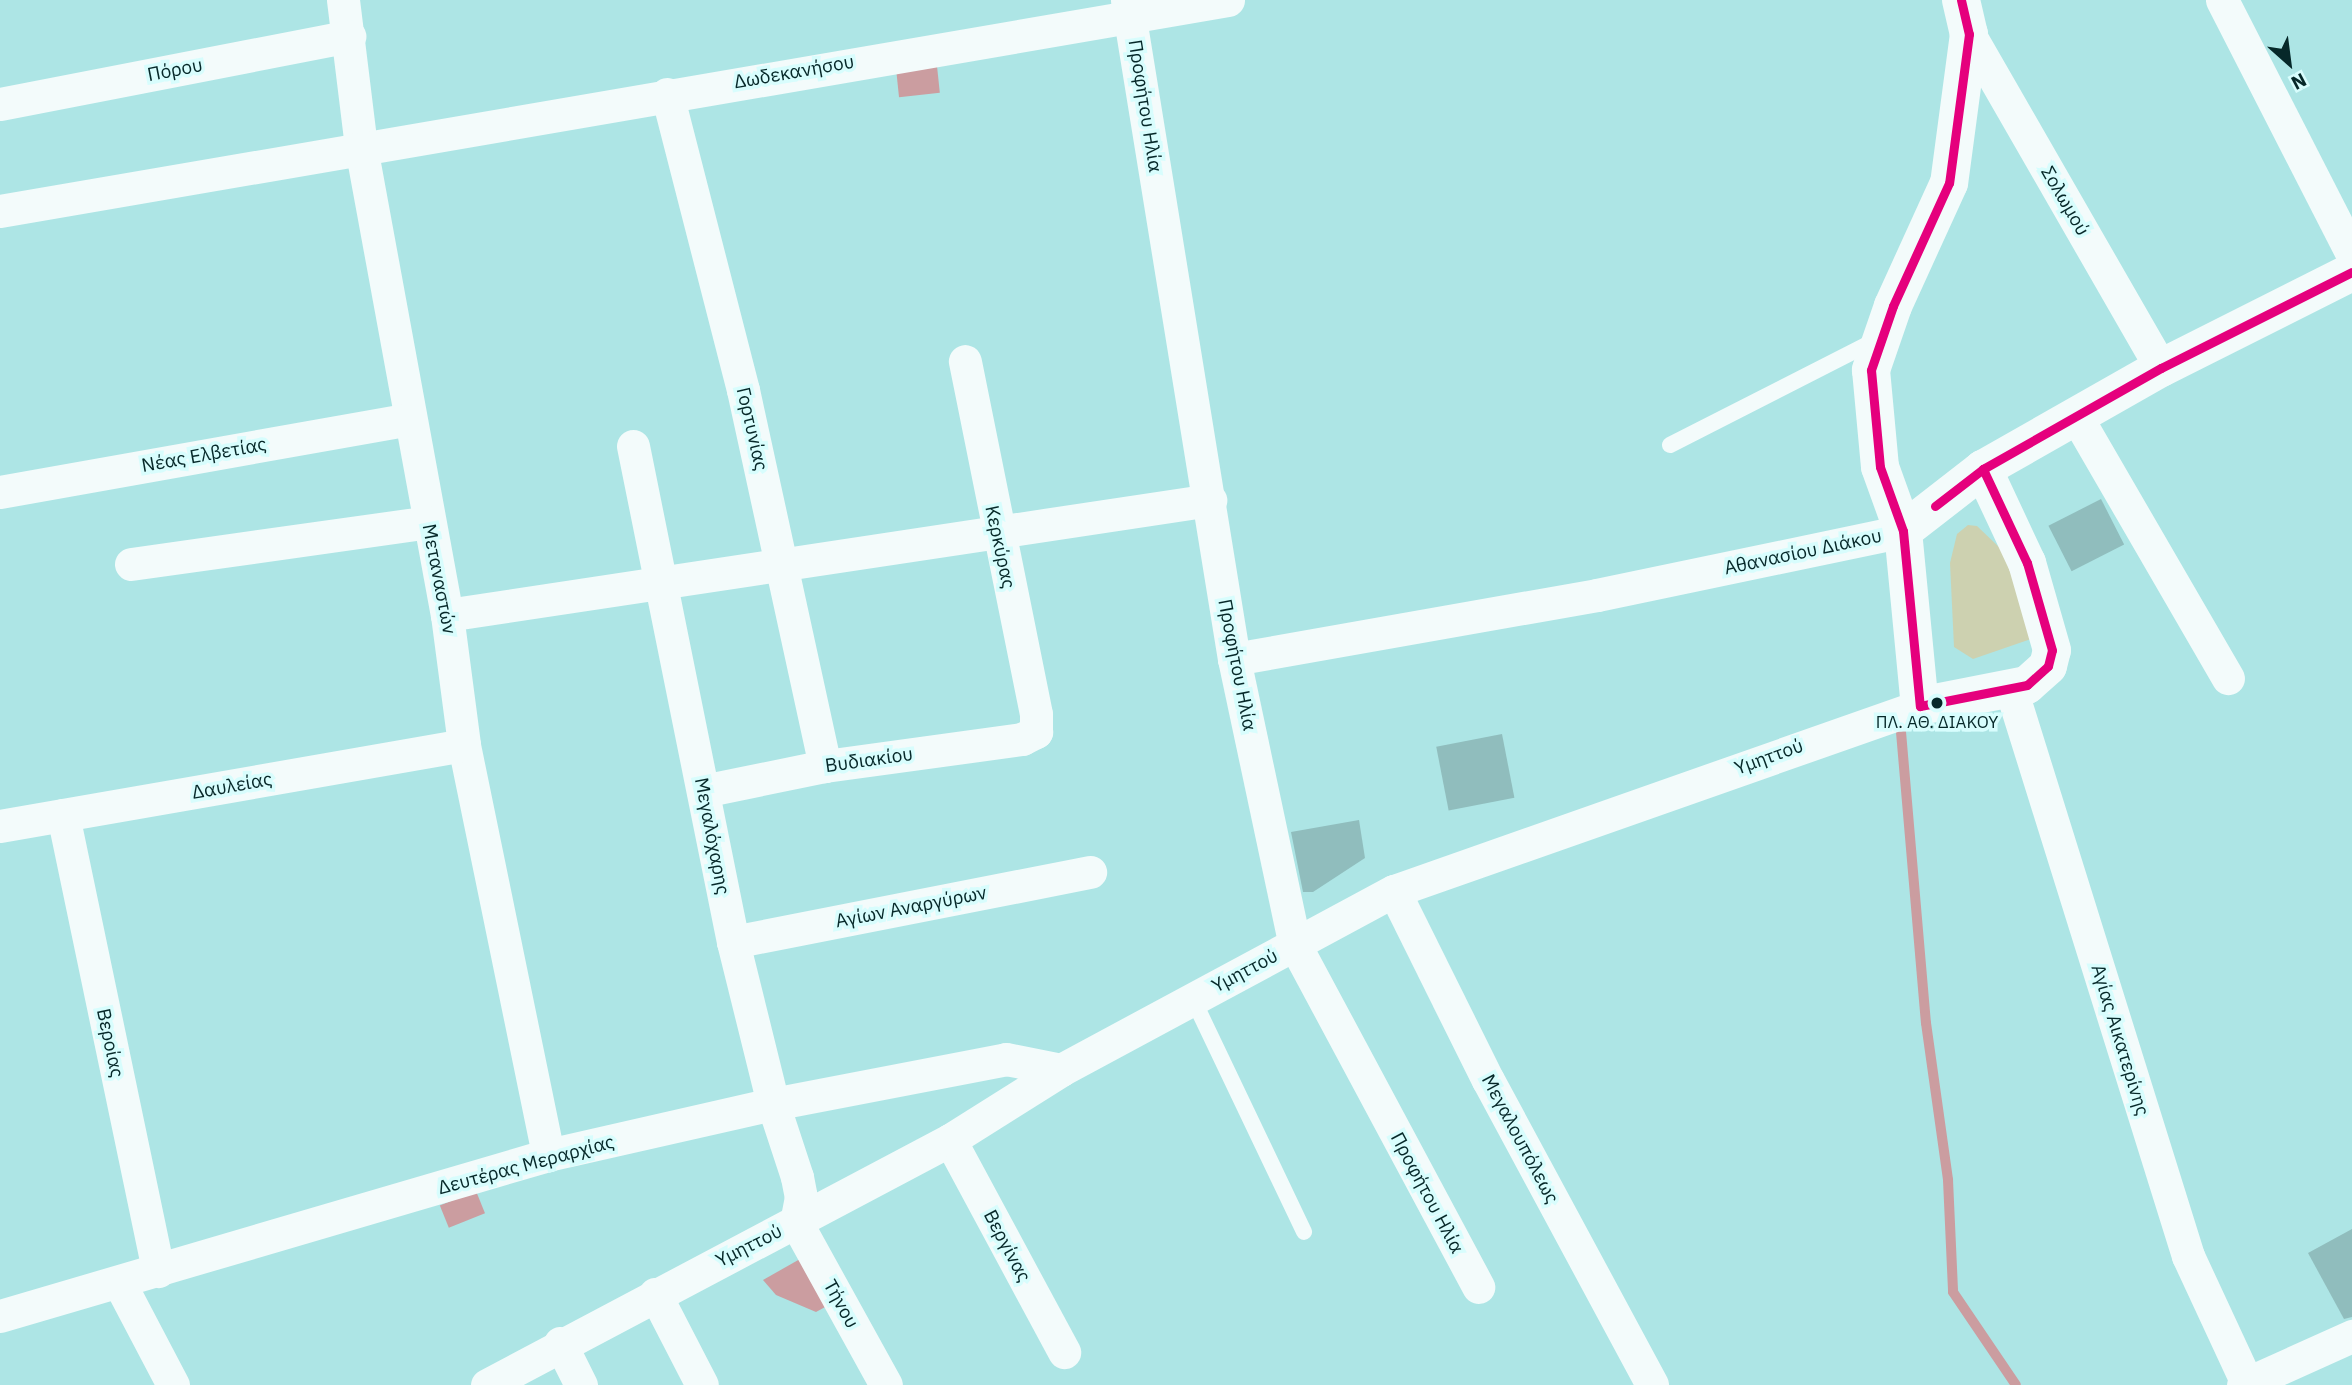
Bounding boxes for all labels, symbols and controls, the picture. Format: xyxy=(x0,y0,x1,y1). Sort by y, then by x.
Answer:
north arrow xyxy=(2254,28,2324,98)
street label: Προφήτου Ηλία xyxy=(1123,38,1167,174)
street label: Δωδεκανήσου xyxy=(732,50,856,94)
street label: Πόρου xyxy=(145,53,205,87)
text: N xyxy=(2287,68,2311,95)
street label: Σολωμού xyxy=(2036,162,2094,240)
street label: Γορτυνίας xyxy=(731,385,773,473)
street label: Νέας Ελβετίας xyxy=(140,433,268,477)
street label: Κερκύρας xyxy=(980,503,1020,591)
street label: Μεταναστών xyxy=(417,522,461,636)
street label: Αθανασίου Διάκου xyxy=(1722,524,1884,580)
street label: Προφήτου Ηλία xyxy=(1213,597,1261,733)
marker: ΠΛ. ΑΘ. ΔΙΑΚΟΥ xyxy=(1930,696,1944,710)
place label: ΠΛ. ΑΘ. ΔΙΑΚΟΥ xyxy=(1876,713,1998,733)
street label: Υμηττού xyxy=(1732,734,1806,780)
street label: Βυδιακίου xyxy=(823,743,915,777)
street label: Δαυλείας xyxy=(190,768,274,804)
street label: Μεγαλόχαρης xyxy=(689,776,735,896)
street label: Αγίων Αναργύρων xyxy=(833,881,989,933)
street label: Υμηττού xyxy=(1208,944,1282,998)
street label: Αγίας Αικατερίνης xyxy=(2086,962,2154,1118)
street label: Βεροίας xyxy=(92,1006,128,1080)
street label: Μεγαλουπόλεως xyxy=(1476,1071,1564,1207)
street label: Προφήτου Ηλία xyxy=(1386,1129,1468,1257)
street label: Δευτέρας Μεραρχίας xyxy=(435,1130,617,1200)
street label: Βεργίνας xyxy=(979,1206,1035,1286)
street label: Υμηττού xyxy=(712,1220,786,1272)
street label: Τήνου xyxy=(818,1276,864,1332)

